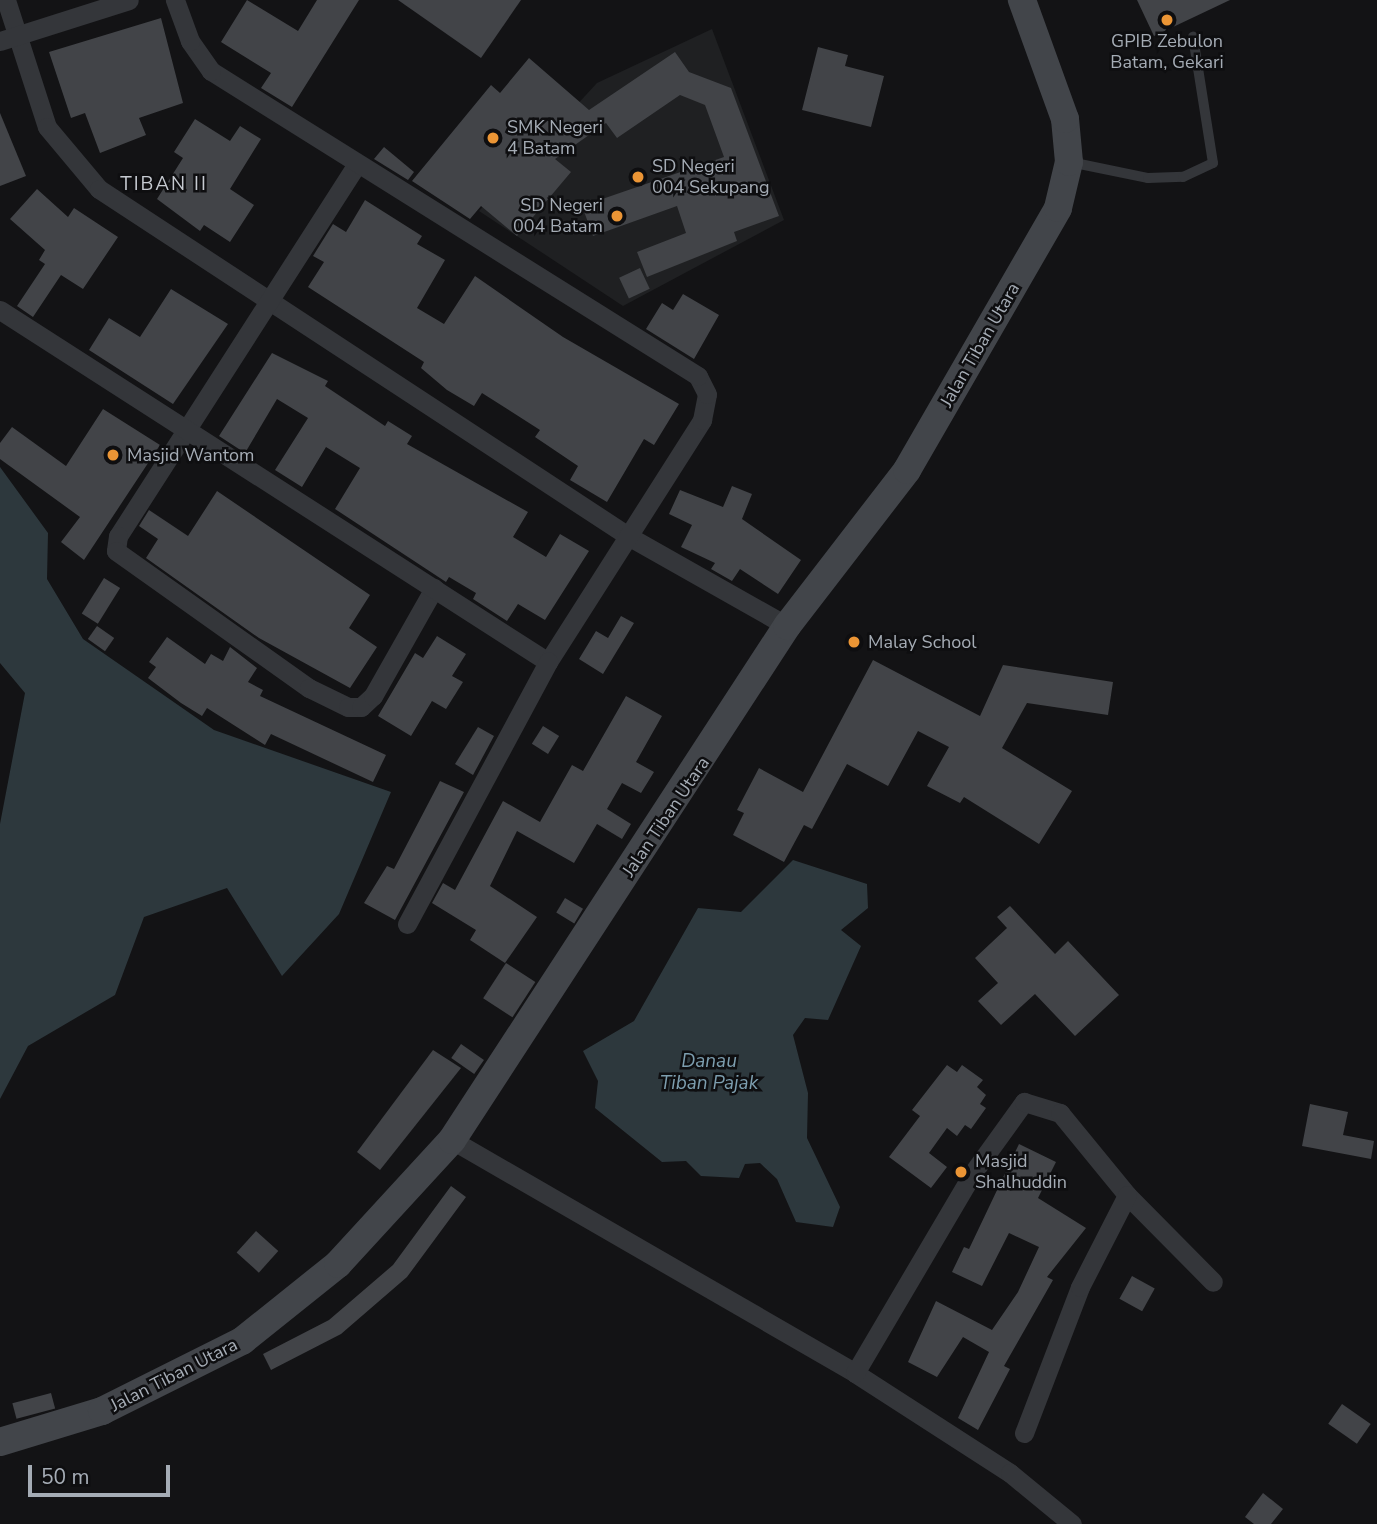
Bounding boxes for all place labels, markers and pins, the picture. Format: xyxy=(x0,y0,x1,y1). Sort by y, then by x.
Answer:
marker: GPIB Zebulon Batam, Gekari xyxy=(1159,12,1175,28)
place label: GPIB Zebulon Batam, Gekari xyxy=(1110,31,1224,74)
place label: SMK Negeri 4 Batam xyxy=(507,117,603,160)
marker: SMK Negeri 4 Batam xyxy=(485,130,501,146)
place label: SD Negeri 004 Sekupang xyxy=(652,156,770,198)
marker: SD Negeri 004 Sekupang xyxy=(630,169,646,185)
place label: SD Negeri 004 Batam xyxy=(513,195,603,238)
marker: SD Negeri 004 Batam xyxy=(609,208,625,224)
place label: Masjid Wantom xyxy=(127,444,254,466)
marker: Masjid Wantom xyxy=(105,447,121,463)
place label: Malay School xyxy=(868,631,977,653)
marker: Malay School xyxy=(846,634,862,650)
place label: Masjid Shalhuddin xyxy=(975,1151,1067,1194)
marker: Masjid Shalhuddin xyxy=(953,1164,969,1180)

